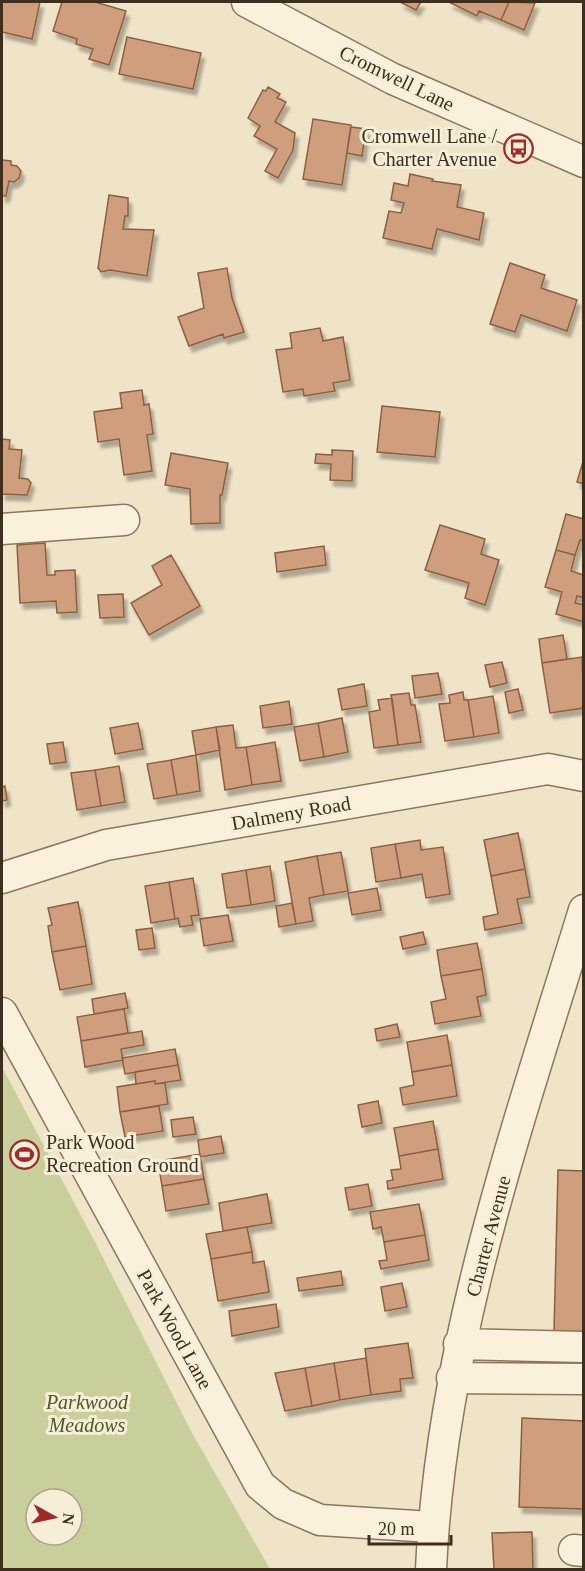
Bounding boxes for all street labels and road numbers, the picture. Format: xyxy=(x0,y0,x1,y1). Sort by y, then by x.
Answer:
street label: Cromwell Lane xyxy=(336,41,458,115)
street label: Dalmeny Road xyxy=(230,792,352,835)
street label: Charter Avenue xyxy=(461,1173,515,1299)
street label: Park Wood Lane xyxy=(133,1265,217,1393)

